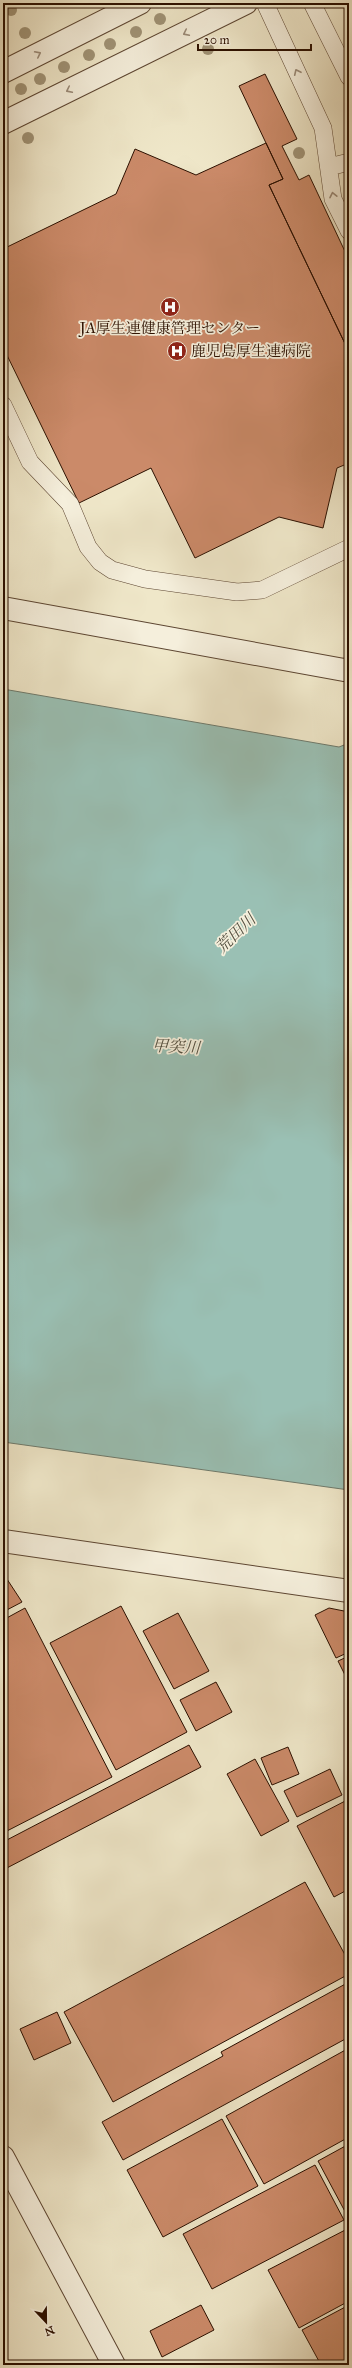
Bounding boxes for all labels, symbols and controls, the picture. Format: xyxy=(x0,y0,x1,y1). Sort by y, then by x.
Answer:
scale bar xyxy=(198,26,311,52)
one-way arrow xyxy=(182,28,190,36)
text: 20 m xyxy=(204,33,230,47)
one-way arrow xyxy=(34,51,41,59)
one-way arrow xyxy=(294,68,302,76)
one-way arrow xyxy=(66,85,73,93)
one-way arrow xyxy=(330,192,338,198)
hospital icon: JA厚生連健康管理センター xyxy=(159,296,181,318)
place label: JA厚生連健康管理センター xyxy=(78,319,260,338)
hospital icon: 鹿児島厚生連病院 xyxy=(166,340,188,362)
place label: 鹿児島厚生連病院 xyxy=(191,342,311,360)
water label: 荒田川 xyxy=(211,908,261,957)
water label: 甲突川 xyxy=(152,1036,202,1057)
north arrow xyxy=(26,2302,66,2342)
text: N xyxy=(42,2323,56,2339)

